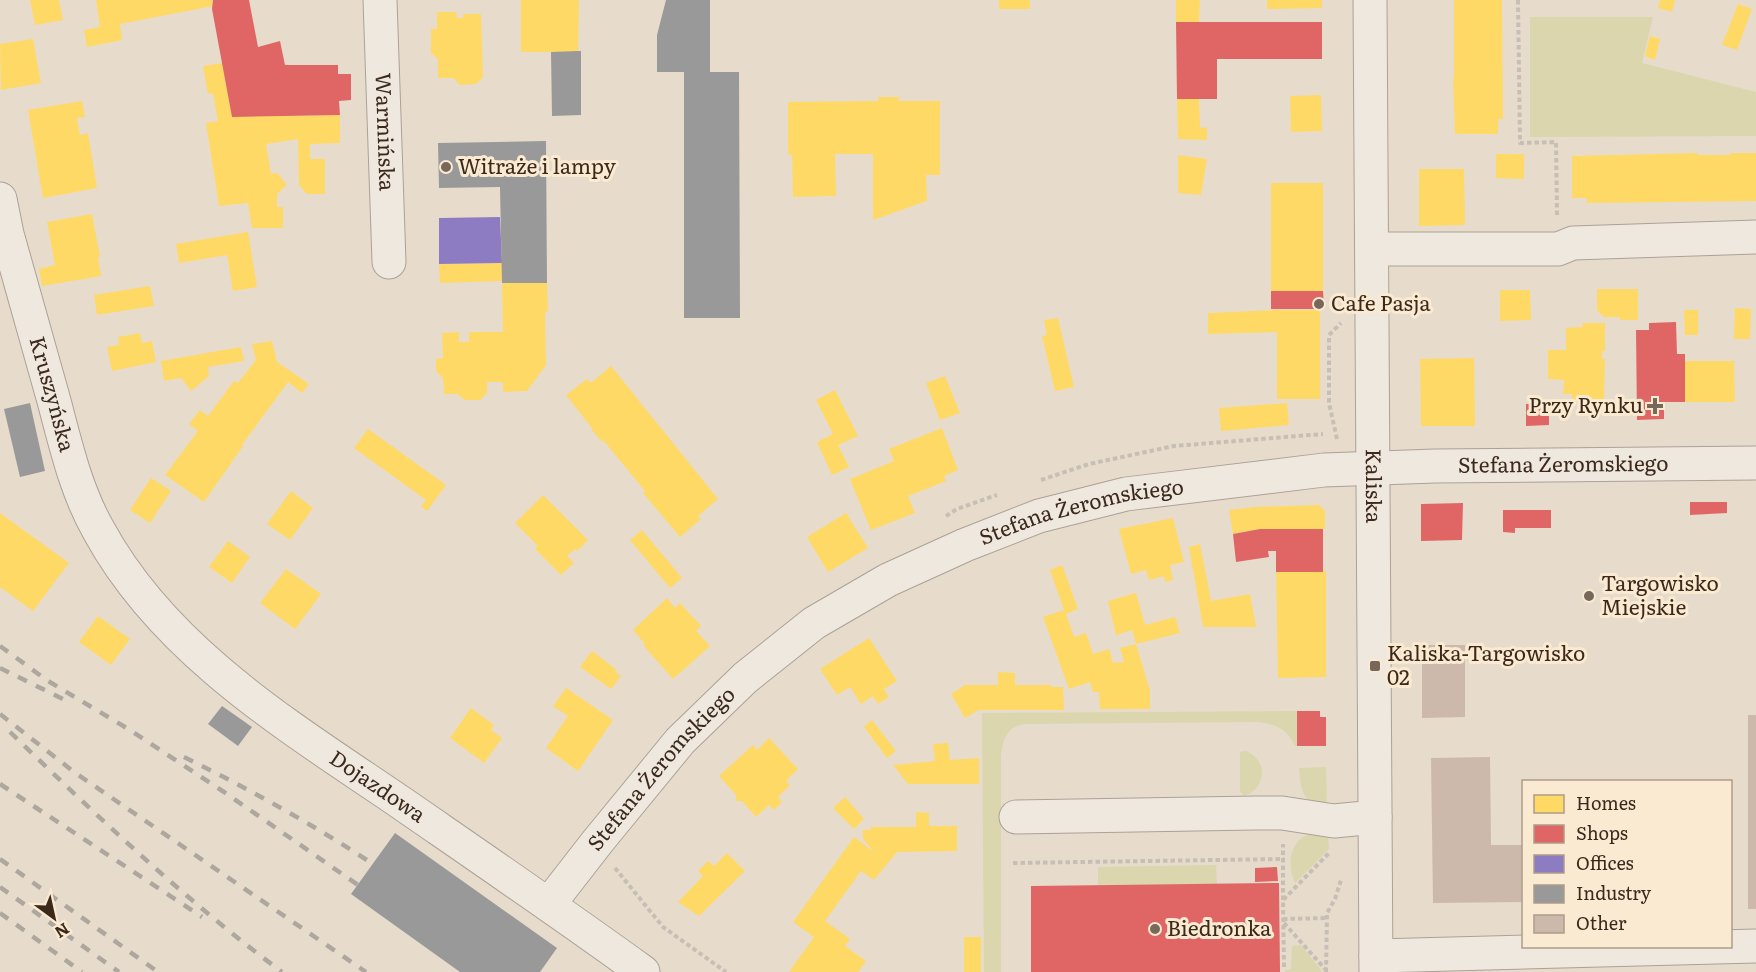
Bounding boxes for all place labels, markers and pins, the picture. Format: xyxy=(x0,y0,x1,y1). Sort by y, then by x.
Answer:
place label: Witraże i lampy xyxy=(458,149,617,180)
marker: Witraże i lampy xyxy=(439,160,453,174)
place label: Cafe Pasja xyxy=(1331,286,1431,317)
marker: Cafe Pasja xyxy=(1312,297,1326,311)
place label: Przy Rynku xyxy=(1528,388,1643,419)
marker: Przy Rynku xyxy=(1648,399,1662,413)
place label: Targowisko Miejskie xyxy=(1601,566,1719,621)
marker: Targowisko Miejskie xyxy=(1582,589,1596,603)
place label: Kaliska-Targowisko 02 xyxy=(1387,636,1585,691)
marker: Kaliska-Targowisko 02 xyxy=(1368,659,1382,673)
place label: Biedronka xyxy=(1167,911,1272,942)
marker: Biedronka xyxy=(1148,922,1162,936)

